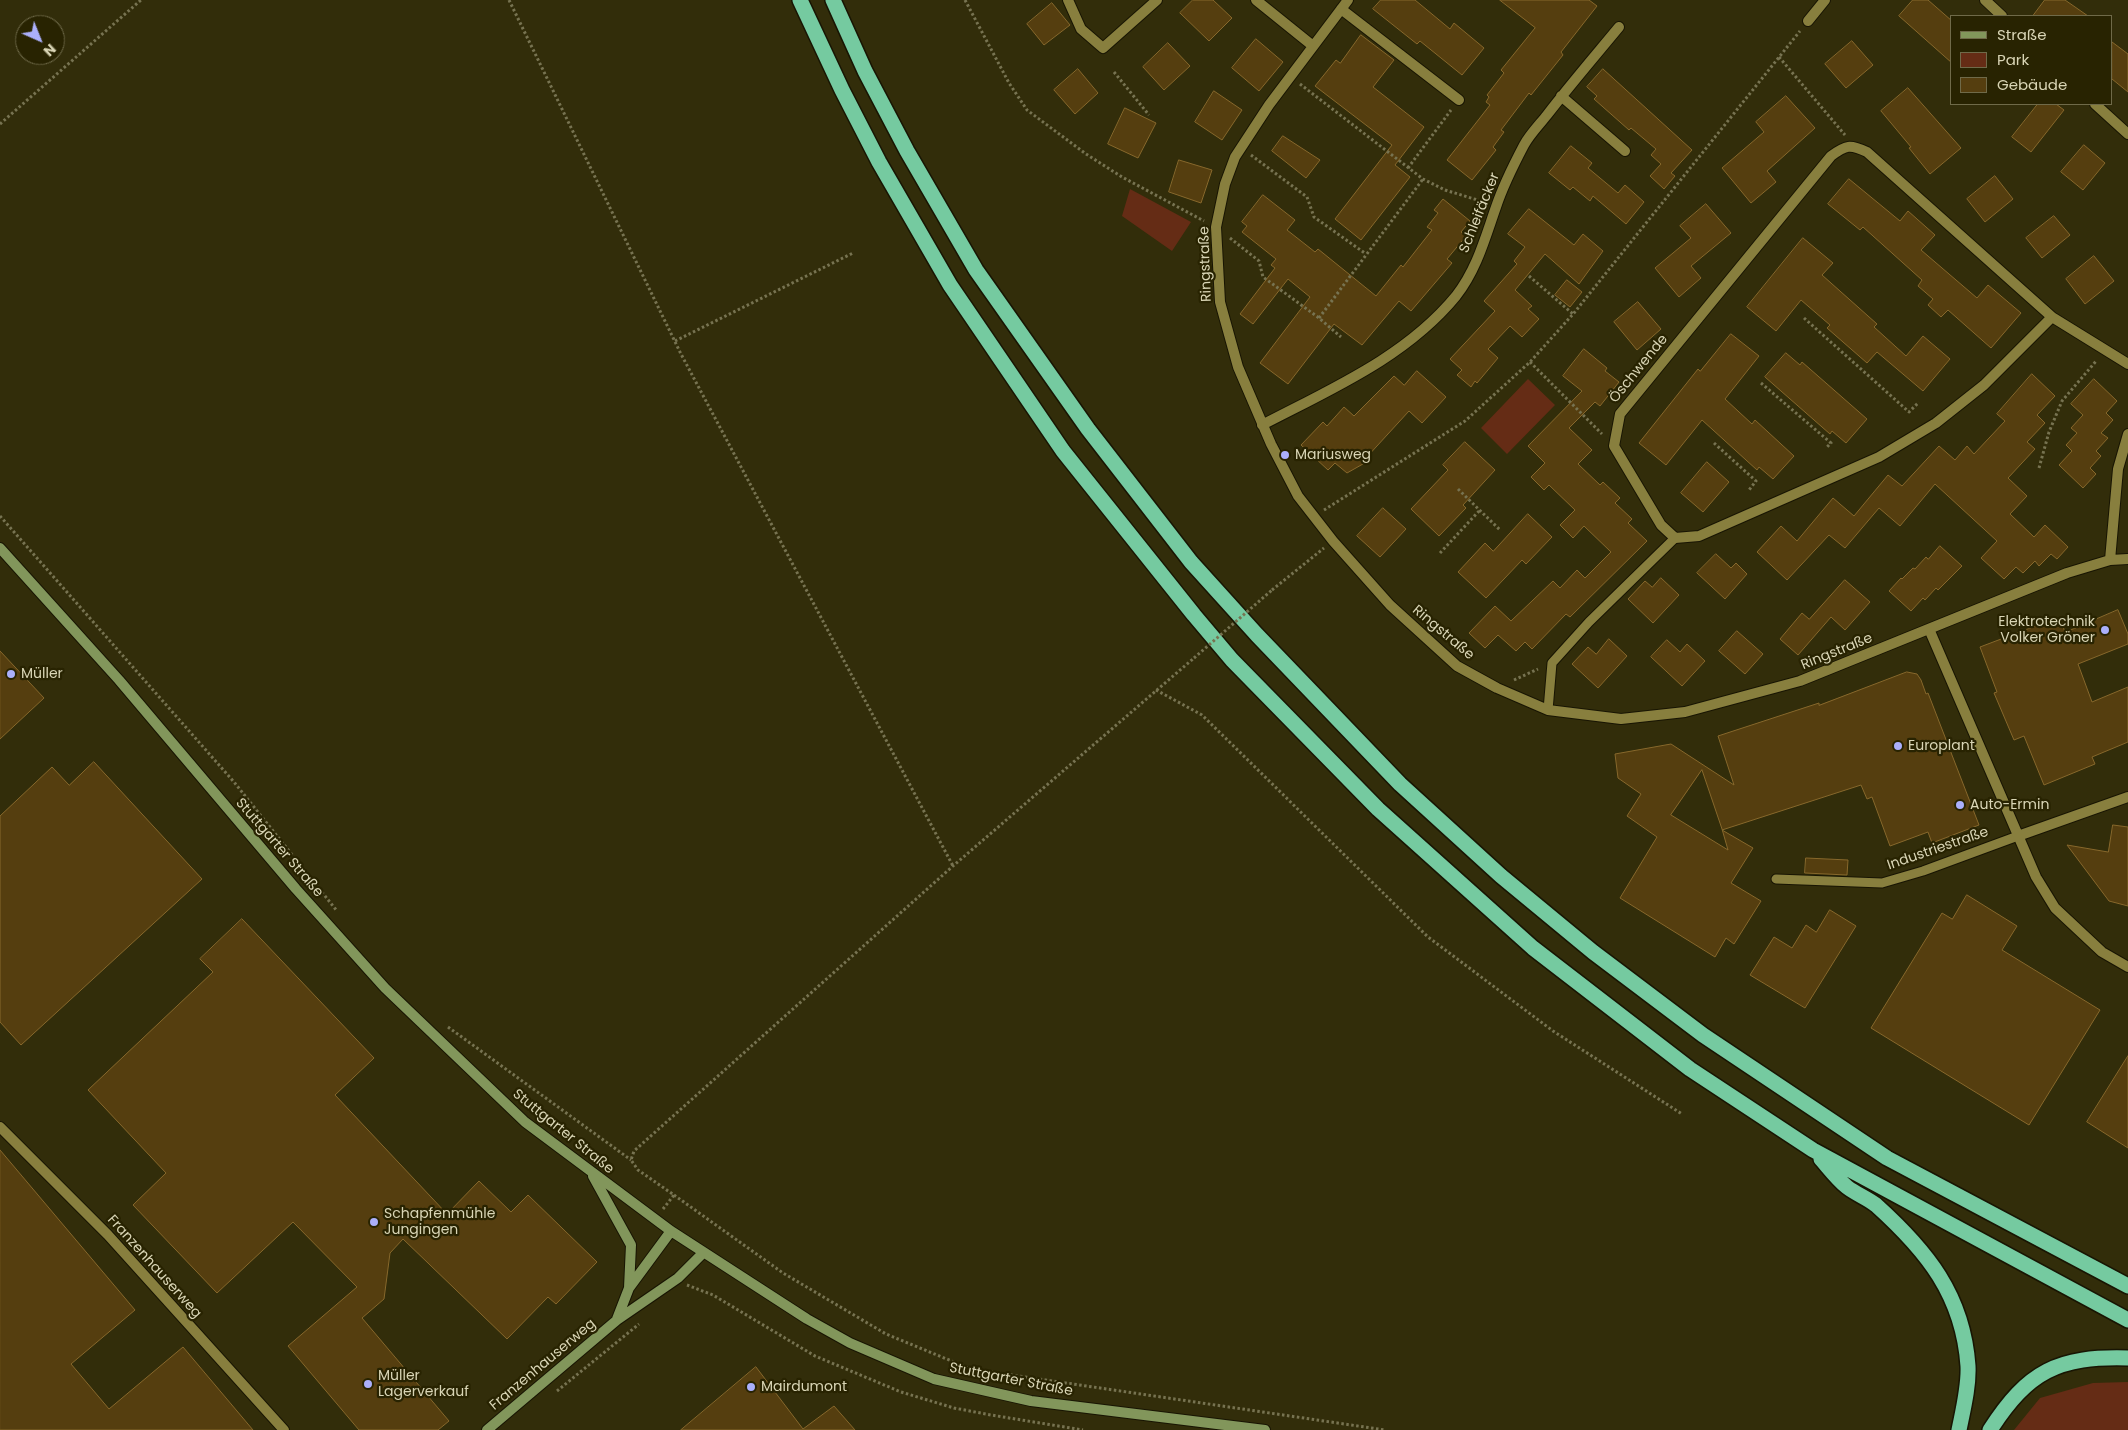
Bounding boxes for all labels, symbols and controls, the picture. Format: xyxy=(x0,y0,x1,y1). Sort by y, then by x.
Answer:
north arrow xyxy=(15,15,65,65)
legend xyxy=(1950,15,2113,105)
text: Straße xyxy=(1997,24,2047,45)
text: N xyxy=(39,39,60,61)
text: Park xyxy=(1997,49,2029,70)
text: Gebäude xyxy=(1997,74,2067,95)
street label: Schleifäcker xyxy=(1456,170,1504,256)
street label: Ringstraße xyxy=(1196,226,1216,302)
street label: Öschwende xyxy=(1606,331,1672,407)
place label: Mariusweg xyxy=(1295,447,1371,463)
marker: Mariusweg xyxy=(1279,449,1291,461)
street label: Ringstraße xyxy=(1409,602,1477,664)
place label: Elektrotechnik Volker Gröner xyxy=(1998,614,2095,646)
marker: Elektrotechnik Volker Gröner xyxy=(2099,624,2111,636)
street label: Ringstraße xyxy=(1799,630,1875,674)
place label: Müller xyxy=(21,666,63,682)
marker: Müller xyxy=(5,668,17,680)
place label: Europlant xyxy=(1908,738,1975,754)
marker: Europlant xyxy=(1892,740,1904,752)
street label: Stuttgarter Straße xyxy=(231,795,327,901)
place label: Auto-Ermin xyxy=(1970,797,2049,813)
marker: Auto-Ermin xyxy=(1954,799,1966,811)
street label: Industriestraße xyxy=(1885,824,1991,874)
street label: Stuttgarter Straße xyxy=(509,1086,617,1178)
place label: Schapfenmühle Jungingen xyxy=(384,1206,495,1238)
street label: Franzenhauserweg xyxy=(103,1212,205,1322)
marker: Schapfenmühle Jungingen xyxy=(368,1216,380,1228)
street label: Franzenhauserweg xyxy=(487,1316,599,1414)
street label: Stuttgarter Straße xyxy=(948,1360,1074,1400)
place label: Müller Lagerverkauf xyxy=(378,1368,469,1400)
marker: Müller Lagerverkauf xyxy=(362,1378,374,1390)
place label: Mairdumont xyxy=(761,1379,847,1395)
marker: Mairdumont xyxy=(745,1381,757,1393)

